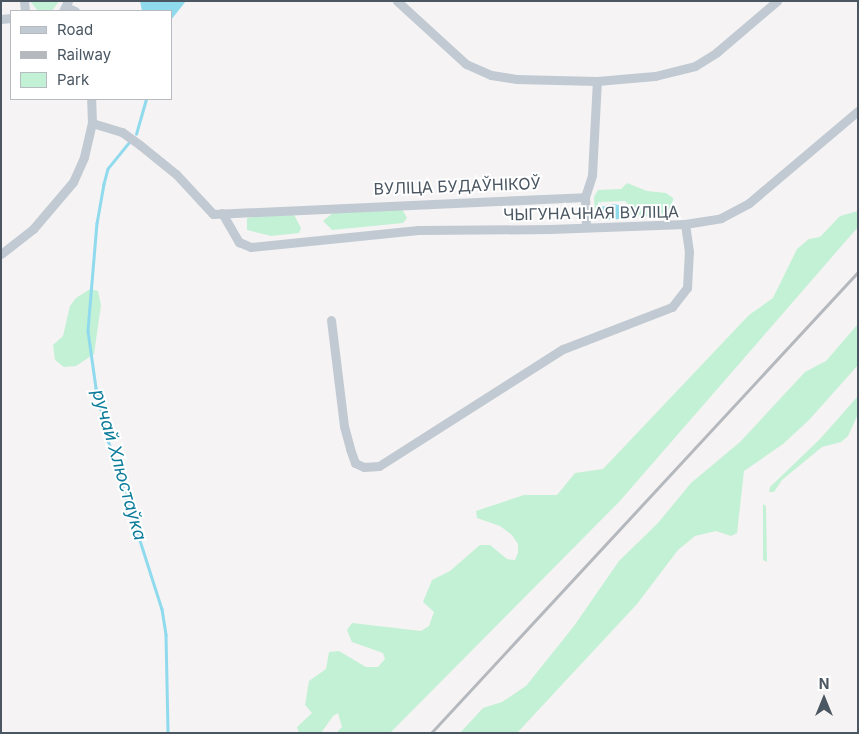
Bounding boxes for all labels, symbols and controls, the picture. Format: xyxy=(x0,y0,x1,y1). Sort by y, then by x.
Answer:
legend xyxy=(10,10,172,100)
text: Road xyxy=(57,20,93,39)
text: Railway xyxy=(57,45,111,64)
text: Park xyxy=(57,70,89,89)
street label: ВУЛІЦА БУДАЎНІКОЎ xyxy=(373,173,541,199)
street label: ЧЫГУНАЧНАЯ ВУЛІЦА xyxy=(503,202,679,224)
water label: ручай Хлюстаўка xyxy=(87,387,151,543)
north arrow xyxy=(799,674,849,724)
text: N xyxy=(819,675,829,692)

